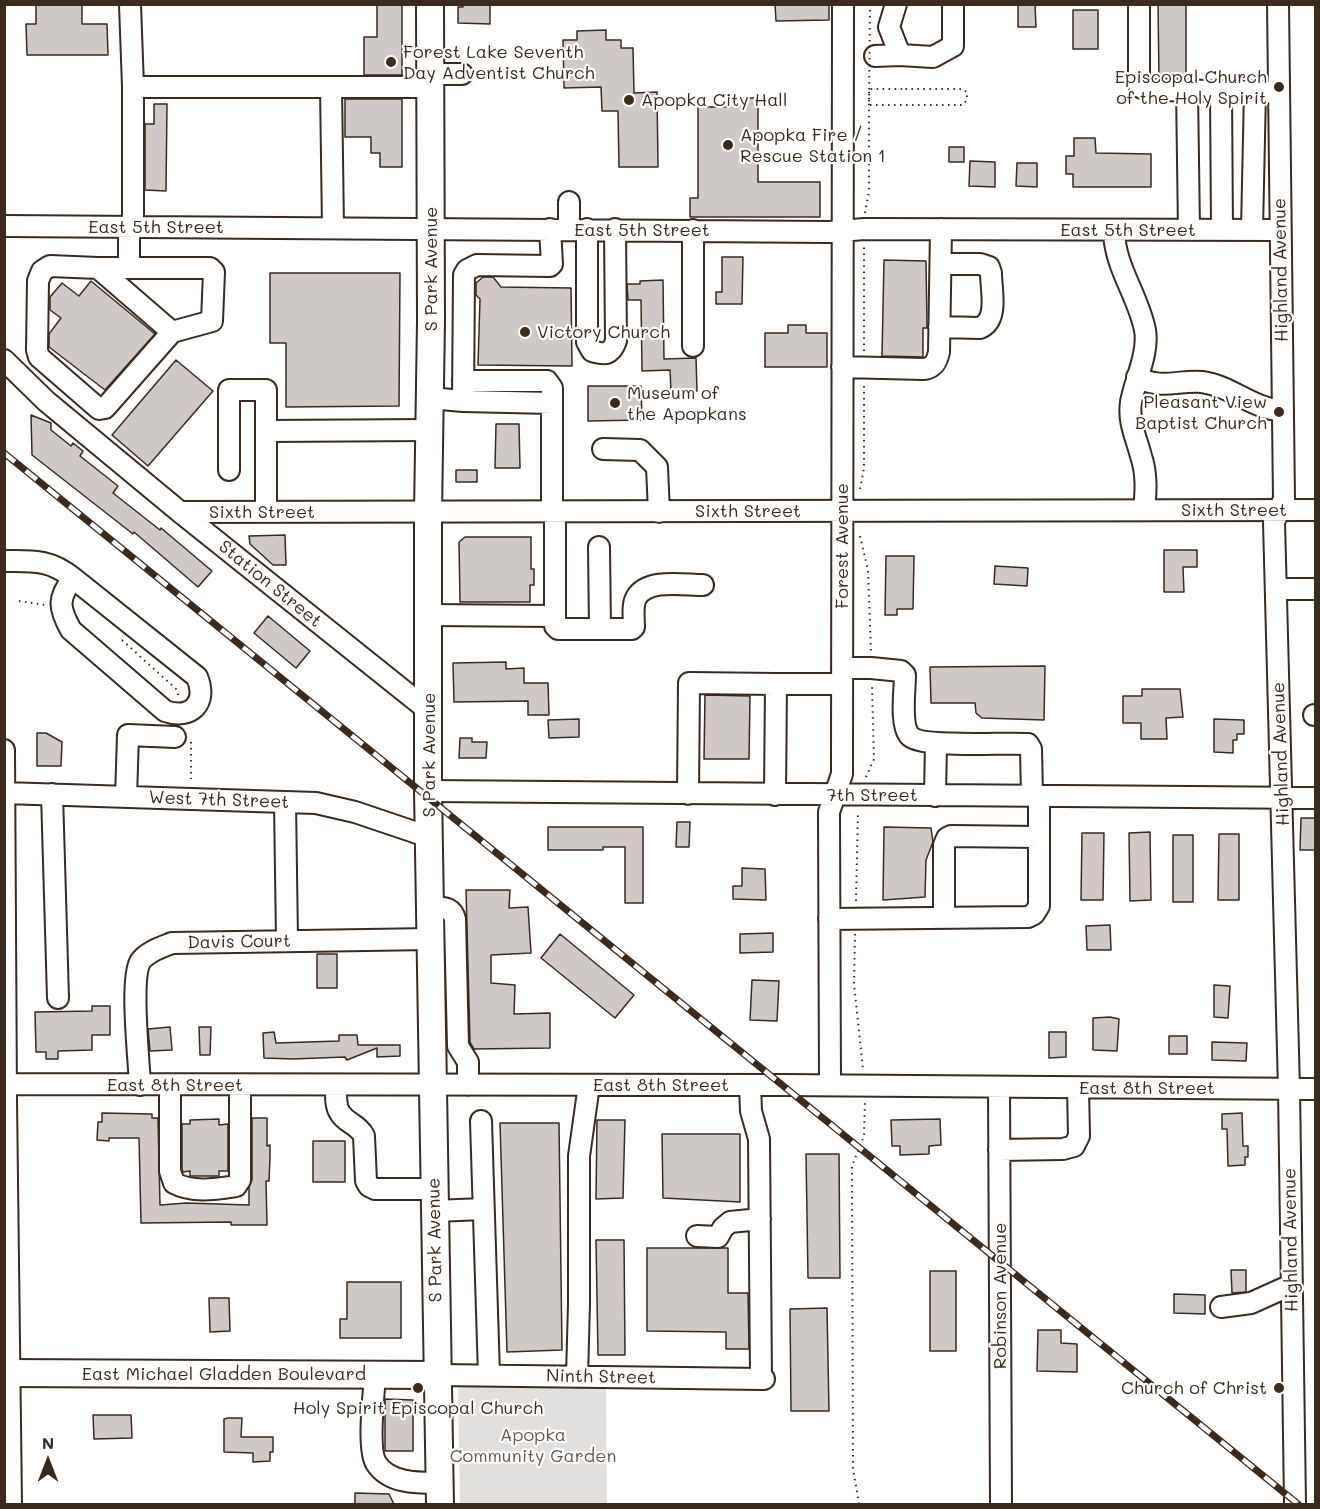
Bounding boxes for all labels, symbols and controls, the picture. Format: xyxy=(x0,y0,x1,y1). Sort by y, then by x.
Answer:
place label: Forest Lake Seventh Day Adventist Church xyxy=(403,41,595,84)
marker: Forest Lake Seventh Day Adventist Church xyxy=(384,55,398,69)
place label: Episcopal Church of the Holy Spirit xyxy=(1115,66,1267,109)
marker: Episcopal Church of the Holy Spirit xyxy=(1272,80,1286,94)
place label: Apopka City Hall xyxy=(641,89,787,111)
marker: Apopka City Hall xyxy=(622,93,636,107)
place label: Apopka Fire / Rescue Station 1 xyxy=(740,124,886,166)
marker: Apopka Fire / Rescue Station 1 xyxy=(721,138,735,152)
street label: Highland Avenue xyxy=(1269,198,1293,342)
street label: S Park Avenue xyxy=(420,207,442,331)
street label: East 5th Street xyxy=(88,216,224,238)
street label: East 5th Street xyxy=(574,219,710,241)
street label: East 5th Street xyxy=(1060,219,1196,241)
place label: Victory Church xyxy=(537,321,670,343)
marker: Victory Church xyxy=(518,325,532,339)
place label: Museum of the Apopkans xyxy=(627,382,747,424)
place label: Pleasant View Baptist Church xyxy=(1135,391,1267,434)
marker: Museum of the Apopkans xyxy=(608,396,622,410)
marker: Pleasant View Baptist Church xyxy=(1272,405,1286,419)
street label: Forest Avenue xyxy=(831,483,853,609)
street label: Sixth Street xyxy=(1181,499,1287,521)
street label: Sixth Street xyxy=(695,500,801,522)
street label: Sixth Street xyxy=(209,501,315,523)
street label: Station Street xyxy=(214,536,326,632)
street label: Highland Avenue xyxy=(1268,682,1294,826)
street label: S Park Avenue xyxy=(418,693,440,817)
street label: 7th Street xyxy=(826,784,918,806)
street label: West 7th Street xyxy=(148,787,290,813)
street label: Davis Court xyxy=(187,930,291,954)
street label: East 8th Street xyxy=(107,1074,243,1096)
street label: East 8th Street xyxy=(593,1074,729,1096)
street label: East 8th Street xyxy=(1079,1077,1215,1099)
street label: Highland Avenue xyxy=(1279,1168,1303,1312)
street label: S Park Avenue xyxy=(423,1177,447,1303)
street label: Robinson Avenue xyxy=(989,1223,1011,1369)
street label: East Michael Gladden Boulevard xyxy=(82,1363,366,1385)
street label: Ninth Street xyxy=(546,1365,656,1389)
place label: Church of Christ xyxy=(1121,1377,1267,1399)
marker: Holy Spirit Episcopal Church xyxy=(411,1381,425,1395)
marker: Church of Christ xyxy=(1272,1381,1286,1395)
place label: Holy Spirit Episcopal Church xyxy=(293,1397,543,1419)
park label: Apopka Community Garden xyxy=(450,1424,616,1466)
north arrow xyxy=(18,1431,78,1491)
text: N xyxy=(42,1432,54,1453)

